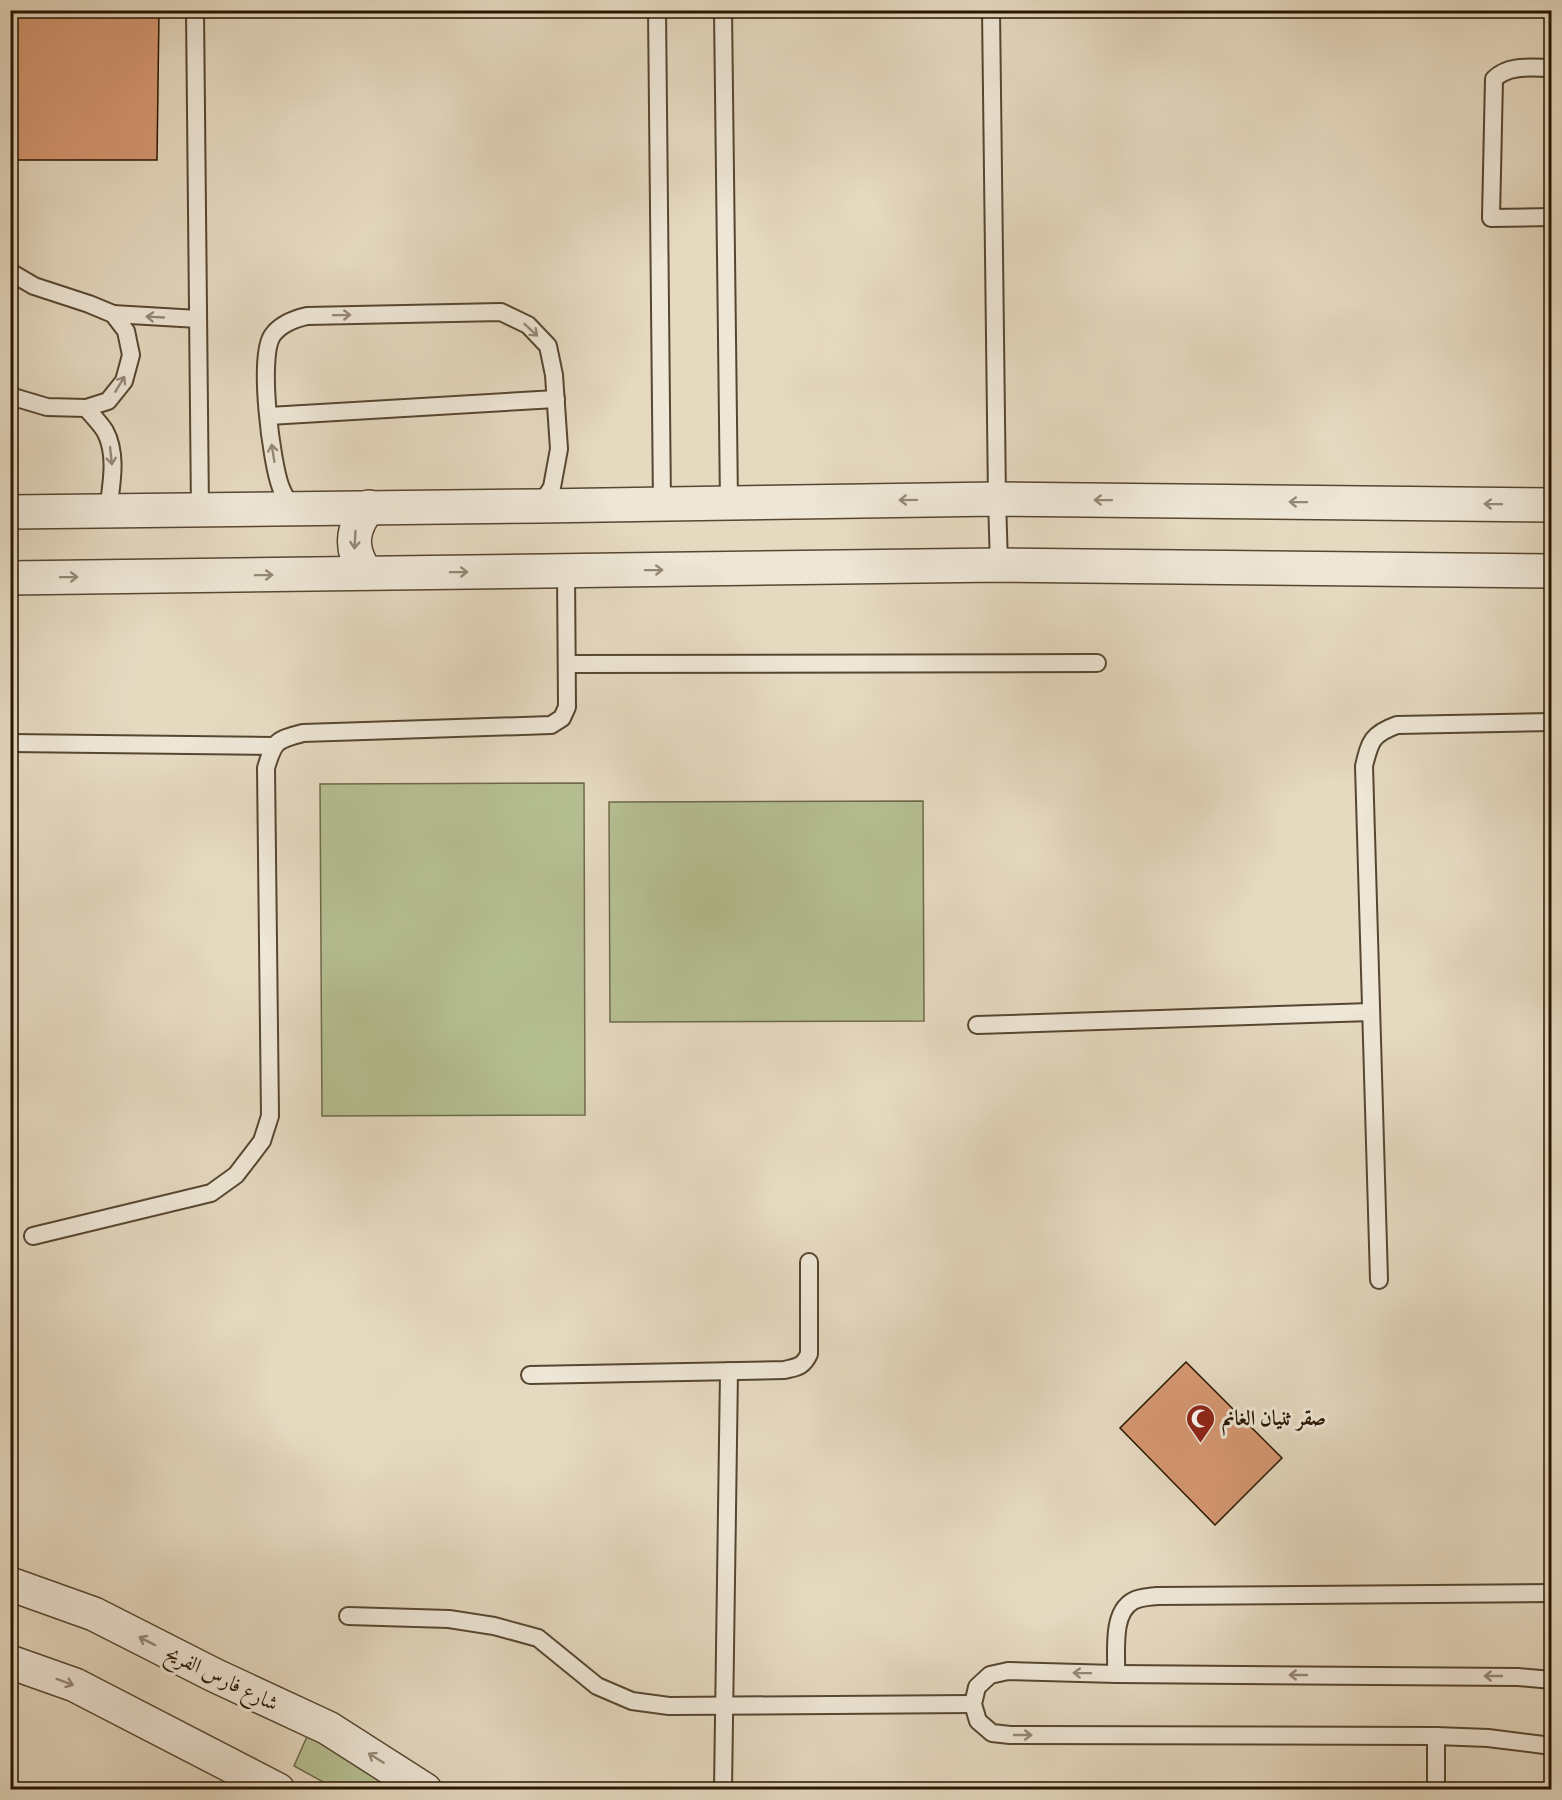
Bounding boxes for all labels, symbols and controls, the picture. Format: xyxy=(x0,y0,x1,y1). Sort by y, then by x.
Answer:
one-way arrow xyxy=(331,309,351,321)
one-way arrow xyxy=(146,311,166,322)
one-way arrow xyxy=(524,323,539,337)
one-way arrow xyxy=(114,376,126,393)
one-way arrow xyxy=(268,444,279,464)
one-way arrow xyxy=(106,446,117,466)
one-way arrow xyxy=(899,494,919,506)
one-way arrow xyxy=(1094,494,1114,506)
one-way arrow xyxy=(1289,496,1309,508)
one-way arrow xyxy=(1484,498,1504,510)
one-way arrow xyxy=(350,530,361,549)
one-way arrow xyxy=(643,564,663,576)
one-way arrow xyxy=(448,566,468,578)
one-way arrow xyxy=(253,569,273,581)
one-way arrow xyxy=(58,571,78,583)
mosque icon: صقر ثنيان الغانم xyxy=(1185,1402,1217,1444)
place label: صقر ثنيان الغانم xyxy=(1222,1405,1326,1436)
one-way arrow xyxy=(138,1635,156,1646)
street label: شارع فارس الفريح xyxy=(159,1639,283,1721)
one-way arrow xyxy=(1073,1667,1093,1679)
one-way arrow xyxy=(1289,1669,1309,1681)
one-way arrow xyxy=(1484,1670,1504,1682)
one-way arrow xyxy=(56,1677,74,1688)
one-way arrow xyxy=(1012,1729,1032,1741)
one-way arrow xyxy=(368,1752,385,1764)

